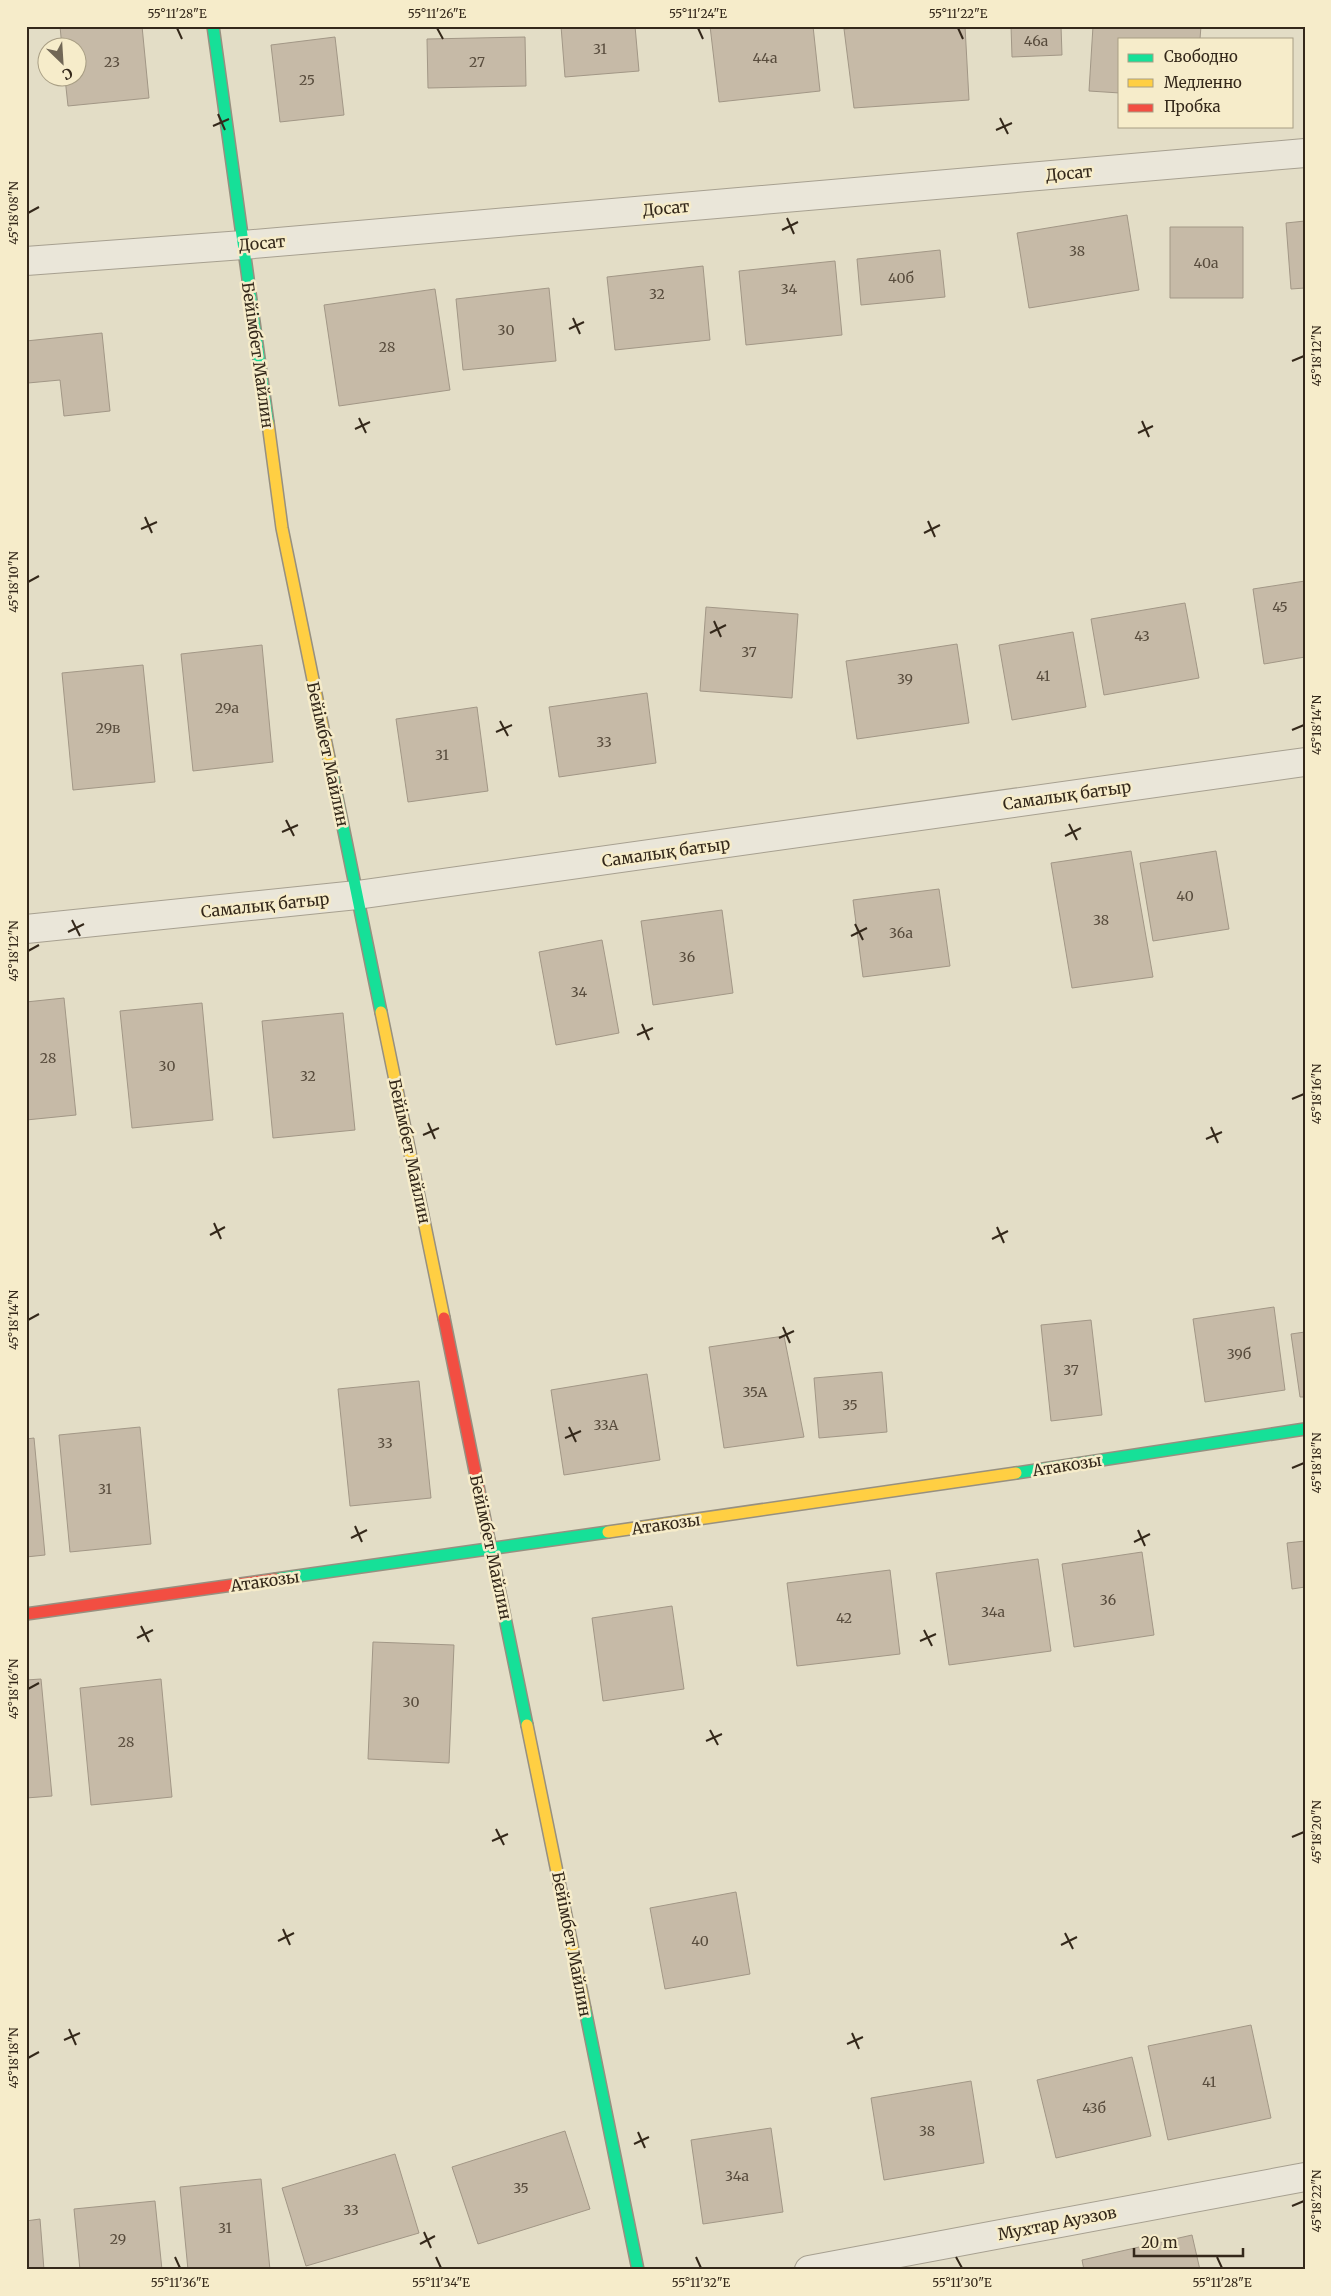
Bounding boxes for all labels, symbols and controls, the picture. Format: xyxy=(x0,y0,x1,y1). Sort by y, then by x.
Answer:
text: 55°11'28"E xyxy=(147,6,207,21)
text: 55°11'26"E xyxy=(408,6,467,21)
text: 55°11'24"E xyxy=(669,6,727,21)
text: 55°11'22"E xyxy=(929,6,988,21)
house number: 46а xyxy=(1024,32,1049,50)
north arrow xyxy=(38,38,88,88)
legend xyxy=(1118,38,1294,128)
house number: 31 xyxy=(593,40,607,58)
text: Свободно xyxy=(1164,47,1238,66)
house number: 44а xyxy=(753,49,778,67)
house number: 23 xyxy=(104,53,120,71)
house number: 27 xyxy=(469,53,485,71)
text: С xyxy=(59,64,76,84)
house number: 25 xyxy=(299,71,315,89)
text: Медленно xyxy=(1164,73,1242,92)
text: Пробка xyxy=(1164,97,1221,116)
street label: Досат xyxy=(1045,161,1094,185)
text: 45°18'08"N xyxy=(6,181,21,245)
street label: Досат xyxy=(642,196,691,220)
street label: Досат xyxy=(238,231,287,255)
house number: 38 xyxy=(1069,242,1085,260)
house number: 40а xyxy=(1194,254,1219,272)
house number: 40б xyxy=(888,269,914,287)
street label: Бейімбет Майлин xyxy=(238,280,278,430)
house number: 34 xyxy=(781,280,798,298)
house number: 32 xyxy=(649,285,665,303)
house number: 30 xyxy=(498,321,514,339)
text: 45°18'12"N xyxy=(1309,325,1324,387)
house number: 28 xyxy=(379,338,395,356)
text: 45°18'10"N xyxy=(6,551,21,613)
house number: 45 xyxy=(1272,598,1288,616)
house number: 43 xyxy=(1134,627,1150,645)
house number: 37 xyxy=(741,643,757,661)
house number: 41 xyxy=(1036,667,1050,685)
house number: 39 xyxy=(897,670,913,688)
street label: Бейімбет Майлин xyxy=(303,680,353,828)
text: 45°18'14"N xyxy=(1309,694,1324,755)
house number: 29а xyxy=(215,699,239,717)
house number: 29в xyxy=(96,719,120,737)
house number: 33 xyxy=(596,733,612,751)
house number: 31 xyxy=(435,746,449,764)
street label: Самалық батыр xyxy=(1002,776,1133,814)
street label: Самалық батыр xyxy=(601,833,732,871)
house number: 40 xyxy=(1176,887,1194,905)
street label: Самалық батыр xyxy=(200,888,330,922)
house number: 38 xyxy=(1093,911,1109,929)
text: 45°18'12"N xyxy=(6,920,21,982)
house number: 36а xyxy=(889,924,914,942)
house number: 36 xyxy=(679,948,695,966)
house number: 34 xyxy=(571,983,588,1001)
house number: 28 xyxy=(40,1049,56,1067)
house number: 30 xyxy=(159,1057,175,1075)
text: 45°18'16"N xyxy=(1309,1063,1324,1124)
house number: 32 xyxy=(300,1067,316,1085)
street label: Бейімбет Майлин xyxy=(385,1077,435,1225)
text: 45°18'14"N xyxy=(6,1289,21,1350)
house number: 39б xyxy=(1227,1345,1251,1363)
house number: 37 xyxy=(1063,1361,1079,1379)
house number: 35А xyxy=(743,1383,768,1401)
house number: 35 xyxy=(842,1396,858,1414)
house number: 33А xyxy=(594,1416,619,1434)
text: 45°18'18"N xyxy=(1309,1432,1324,1494)
house number: 33 xyxy=(377,1434,393,1452)
street label: Атакозы xyxy=(1030,1450,1103,1480)
street label: Бейімбет Майлин xyxy=(466,1473,516,1621)
house number: 31 xyxy=(98,1480,112,1498)
street label: Атакозы xyxy=(629,1509,702,1539)
street label: Атакозы xyxy=(228,1566,301,1596)
house number: 36 xyxy=(1100,1591,1116,1609)
house number: 34а xyxy=(981,1603,1006,1621)
house number: 42 xyxy=(836,1609,852,1627)
text: 45°18'16"N xyxy=(6,1658,21,1719)
house number: 30 xyxy=(403,1693,419,1711)
house number: 28 xyxy=(118,1733,134,1751)
text: 45°18'20"N xyxy=(1309,1800,1324,1864)
street label: Бейімбет Майлин xyxy=(548,1870,596,2018)
house number: 40 xyxy=(691,1932,709,1950)
text: 45°18'18"N xyxy=(6,2027,21,2089)
house number: 41 xyxy=(1202,2073,1216,2091)
house number: 43б xyxy=(1082,2099,1106,2117)
house number: 38 xyxy=(919,2122,935,2140)
house number: 34а xyxy=(725,2167,750,2185)
text: 45°18'22"N xyxy=(1309,2169,1324,2232)
house number: 35 xyxy=(513,2179,529,2197)
house number: 33 xyxy=(343,2201,359,2219)
street label: Мухтар Ауэзов xyxy=(996,2202,1118,2244)
house number: 31 xyxy=(218,2219,232,2237)
scale bar xyxy=(1134,2226,1242,2258)
house number: 29 xyxy=(110,2230,126,2248)
text: 20 m xyxy=(1141,2233,1178,2252)
text: 55°11'36"E xyxy=(151,2275,210,2290)
text: 55°11'34"E xyxy=(412,2275,470,2290)
text: 55°11'32"E xyxy=(672,2275,731,2290)
text: 55°11'30"E xyxy=(932,2275,992,2290)
text: 55°11'28"E xyxy=(1192,2275,1252,2290)

